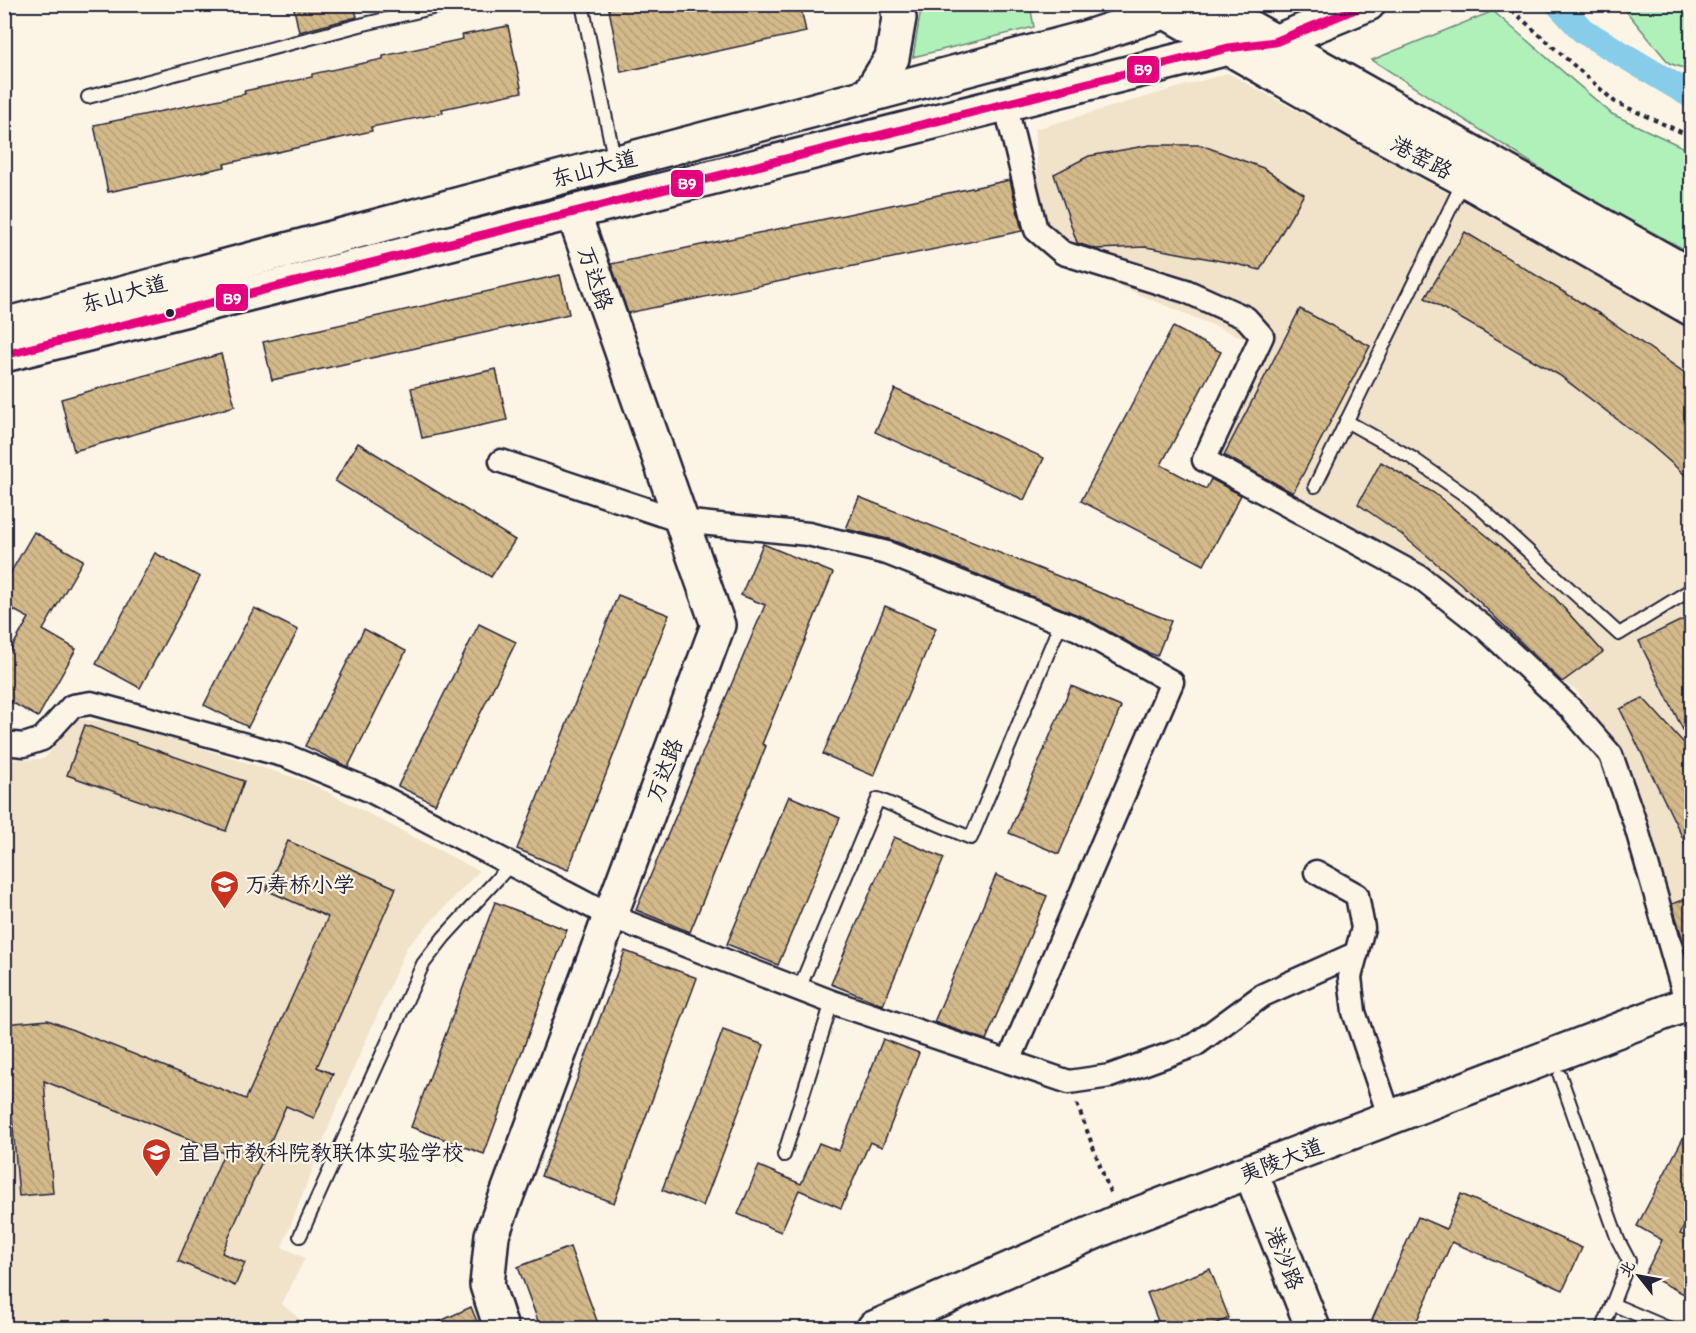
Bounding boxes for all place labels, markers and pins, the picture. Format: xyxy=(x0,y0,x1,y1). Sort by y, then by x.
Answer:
unlabelled marker xyxy=(164,307,176,319)
school or university icon: 万寿桥小学 xyxy=(208,868,240,910)
place label: 万寿桥小学 xyxy=(245,871,355,898)
school or university icon: 宜昌市教科院教联体实验学校 xyxy=(141,1136,173,1178)
place label: 宜昌市教科院教联体实验学校 xyxy=(178,1139,464,1166)

